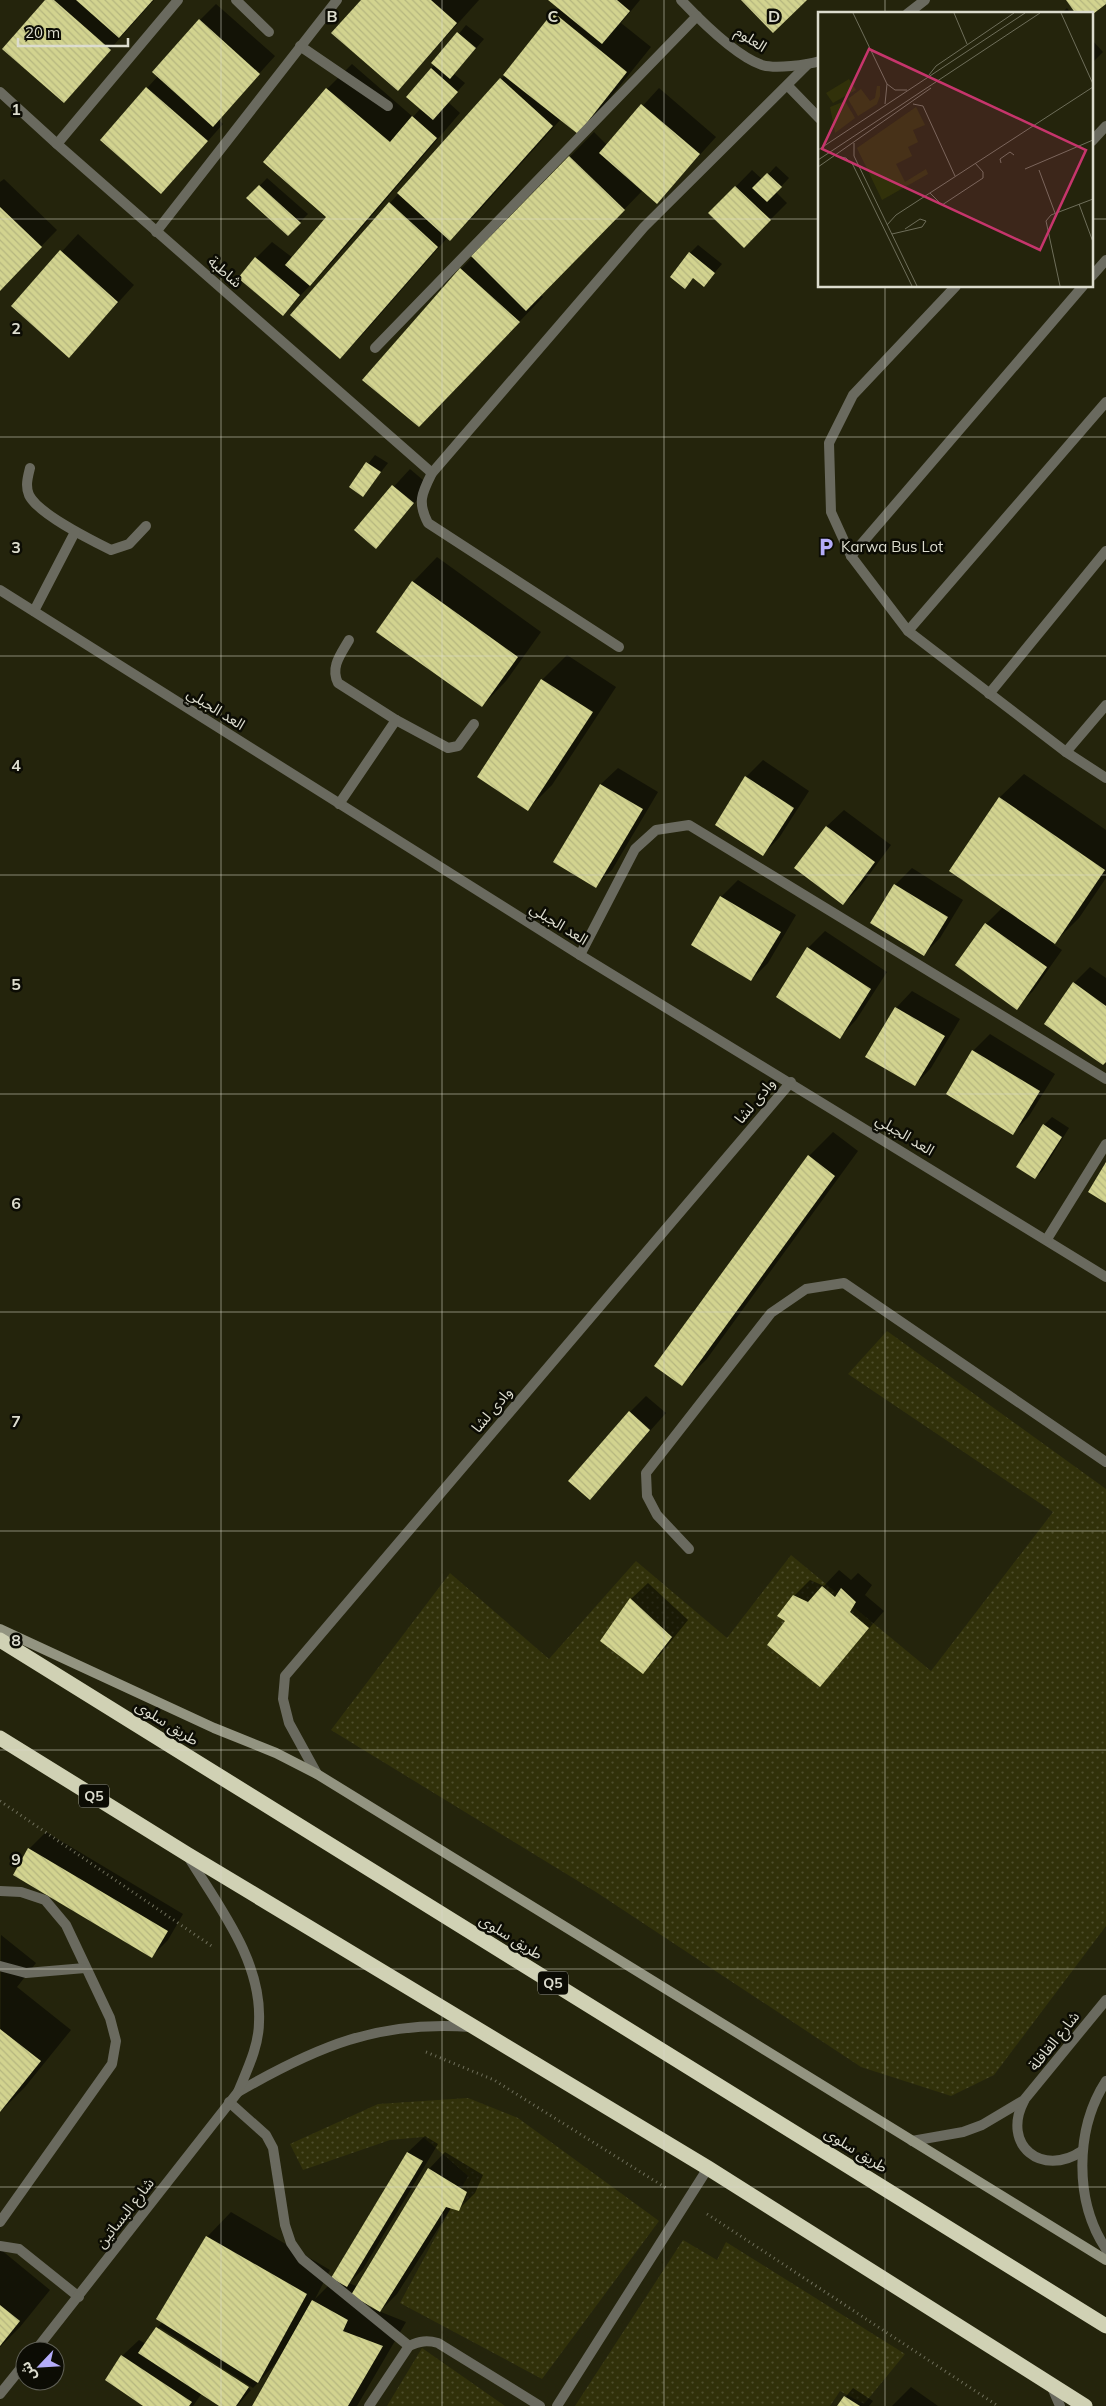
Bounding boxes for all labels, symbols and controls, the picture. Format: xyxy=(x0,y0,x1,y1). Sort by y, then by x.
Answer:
text: B xyxy=(326,6,338,26)
text: C xyxy=(548,6,559,26)
text: D xyxy=(768,6,780,26)
inset map xyxy=(818,12,1094,288)
scale bar xyxy=(18,15,128,47)
street label: العلوم xyxy=(731,21,771,58)
text: 20 m xyxy=(25,23,60,42)
text: 1 xyxy=(11,99,21,119)
street label: شاطبة xyxy=(204,252,246,292)
text: 2 xyxy=(11,318,21,338)
parking icon: Karwa Bus Lot xyxy=(815,536,837,558)
text: 3 xyxy=(11,537,21,557)
place label: Karwa Bus Lot xyxy=(841,537,943,556)
street label: العد الجبلي xyxy=(182,683,249,736)
text: 4 xyxy=(11,755,21,775)
street label: العد الجبلي xyxy=(525,898,592,951)
text: 5 xyxy=(11,974,21,994)
street label: وادى لشا xyxy=(730,1074,779,1127)
street label: العد الجبلي xyxy=(871,1110,938,1162)
text: 6 xyxy=(11,1193,21,1213)
street label: وادى لشا xyxy=(467,1383,516,1436)
text: 7 xyxy=(11,1411,21,1431)
text: 8 xyxy=(11,1630,21,1650)
street label: طريق سلوى xyxy=(132,1696,202,1750)
road number: Q5 xyxy=(79,1784,109,1808)
text: 9 xyxy=(11,1849,21,1869)
street label: طريق سلوى xyxy=(476,1910,546,1964)
road number: Q5 xyxy=(538,1972,568,1995)
street label: شارع القافلة xyxy=(1024,2007,1086,2076)
street label: طريق سلوى xyxy=(821,2123,891,2177)
street label: شارع البساتين xyxy=(91,2174,160,2253)
north arrow xyxy=(15,2341,65,2391)
text: ش xyxy=(16,2359,40,2384)

